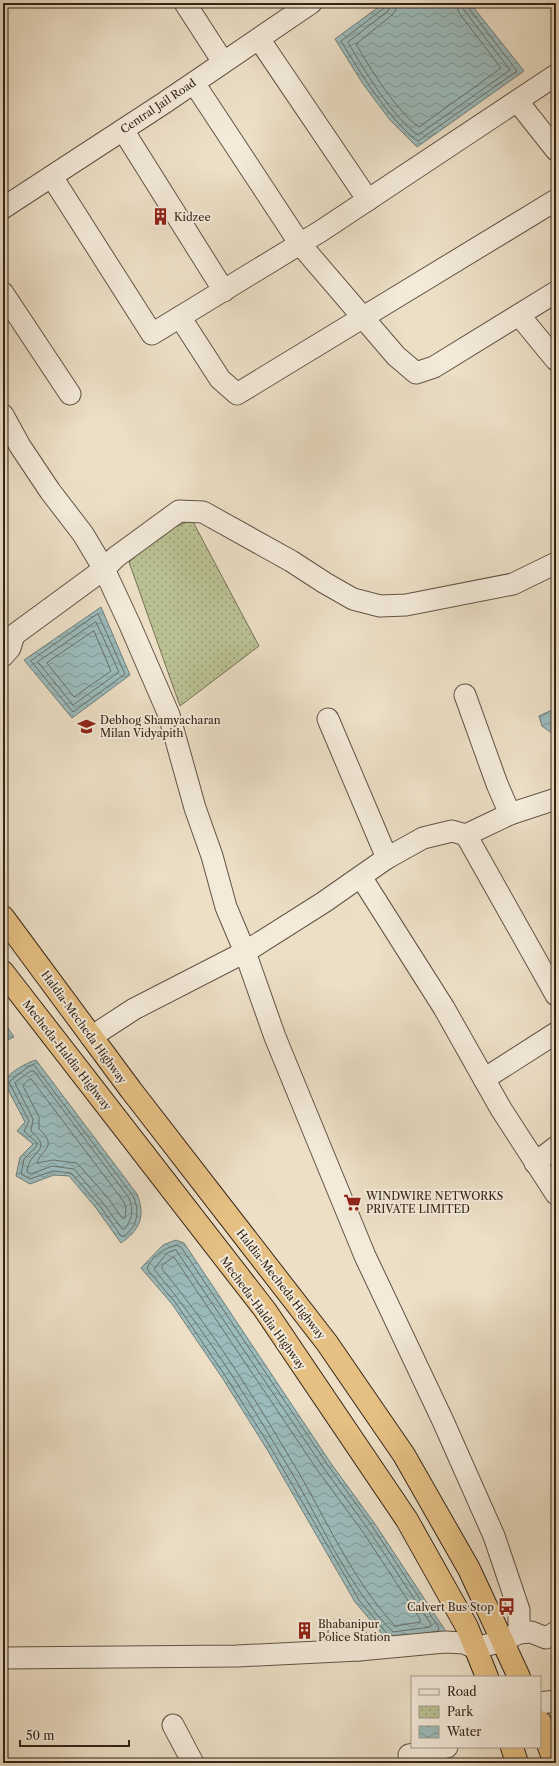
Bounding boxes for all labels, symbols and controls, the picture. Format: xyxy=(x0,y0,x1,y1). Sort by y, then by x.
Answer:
street label: Central Jail Road xyxy=(117,75,199,136)
building icon: Kidzee xyxy=(151,207,171,227)
place label: Kidzee xyxy=(174,210,211,224)
place label: Debhog Shamyacharan Milan Vidyapith xyxy=(100,713,221,740)
school or university icon: Debhog Shamyacharan Milan Vidyapith xyxy=(77,716,97,736)
street label: Haldia-Mecheda Highway xyxy=(38,968,130,1087)
street label: Mecheda-Haldia Highway xyxy=(20,997,115,1114)
place label: WINDWIRE NETWORKS PRIVATE LIMITED xyxy=(365,1189,503,1216)
supermarket icon: WINDWIRE NETWORKS PRIVATE LIMITED xyxy=(343,1192,363,1212)
street label: Haldia-Mecheda Highway xyxy=(234,1226,329,1343)
street label: Mecheda-Haldia Highway xyxy=(217,1254,309,1373)
bus stop icon: Calvert Bus Stop xyxy=(497,1597,517,1617)
place label: Calvert Bus Stop xyxy=(407,1600,494,1614)
place label: Bhabanipur Police Station xyxy=(318,1617,390,1644)
building icon: Bhabanipur Police Station xyxy=(295,1620,315,1640)
legend xyxy=(411,1676,541,1748)
text: Road xyxy=(447,1684,477,1699)
text: Park xyxy=(447,1704,474,1719)
scale bar xyxy=(20,1722,129,1748)
text: Water xyxy=(446,1724,481,1739)
text: 50 m xyxy=(26,1728,55,1743)

